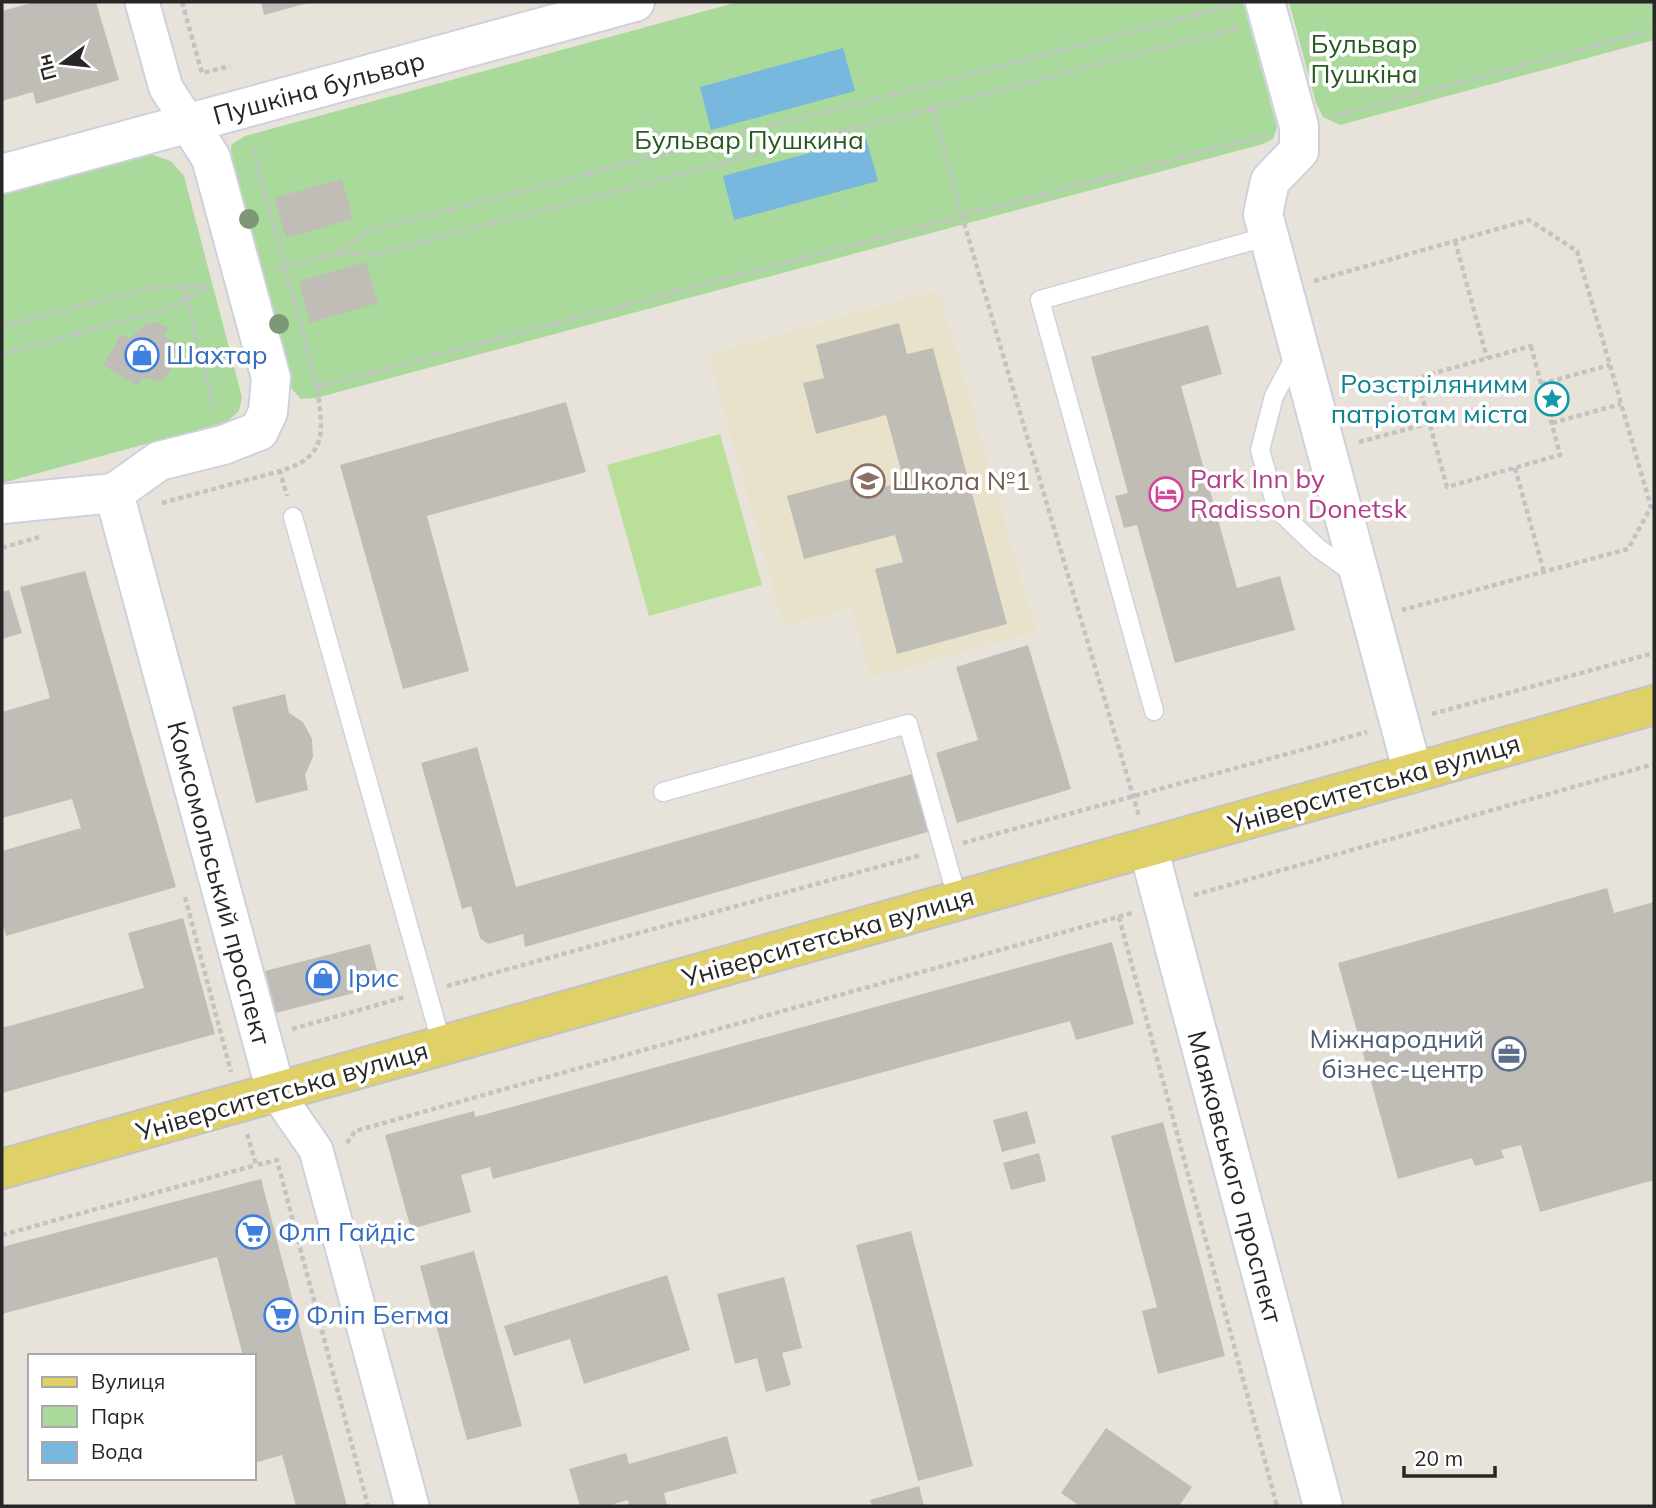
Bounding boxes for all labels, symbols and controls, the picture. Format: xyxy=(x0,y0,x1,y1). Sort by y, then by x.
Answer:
park label: Бульвар Пушкіна xyxy=(1310,27,1418,90)
north arrow xyxy=(28,28,98,98)
street label: Пушкіна бульвар xyxy=(209,43,428,132)
text: Пн xyxy=(32,52,62,83)
park label: Бульвар Пушкина xyxy=(634,123,864,156)
shop icon: Шахтар xyxy=(123,336,161,374)
place label: Шахтар xyxy=(166,338,268,371)
place label: Розстрілянимм патріотам міста xyxy=(1331,367,1528,430)
place icon: Розстрілянимм патріотам міста xyxy=(1533,380,1571,418)
school or university icon: Школа №1 xyxy=(849,462,887,500)
place label: Park Inn by Radisson Donetsk xyxy=(1190,462,1408,525)
place label: Школа №1 xyxy=(892,464,1031,497)
hotel icon: Park Inn by Radisson Donetsk xyxy=(1147,475,1185,513)
street label: Комсомольський проспект xyxy=(160,717,279,1049)
street label: Університетська вулиця xyxy=(1223,726,1524,841)
street label: Університетська вулиця xyxy=(677,879,978,994)
shop icon: Ірис xyxy=(304,959,342,997)
place label: Ірис xyxy=(348,961,399,994)
place label: Міжнародний бізнес-центр xyxy=(1310,1022,1484,1085)
street label: Маяковського проспект xyxy=(1181,1027,1290,1327)
street label: Університетська вулиця xyxy=(131,1033,432,1148)
office icon: Міжнародний бізнес-центр xyxy=(1490,1035,1528,1073)
supermarket icon: Флп Гайдіс xyxy=(234,1213,272,1251)
place label: Флп Гайдіс xyxy=(278,1215,416,1248)
supermarket icon: Фліп Бегма xyxy=(262,1296,300,1334)
place label: Фліп Бегма xyxy=(306,1298,449,1331)
legend xyxy=(28,1354,256,1480)
text: Вулиця xyxy=(91,1368,165,1394)
text: Парк xyxy=(91,1403,145,1429)
scale bar xyxy=(1404,1434,1495,1478)
text: Вода xyxy=(91,1438,143,1464)
text: 20 m xyxy=(1414,1445,1463,1471)

